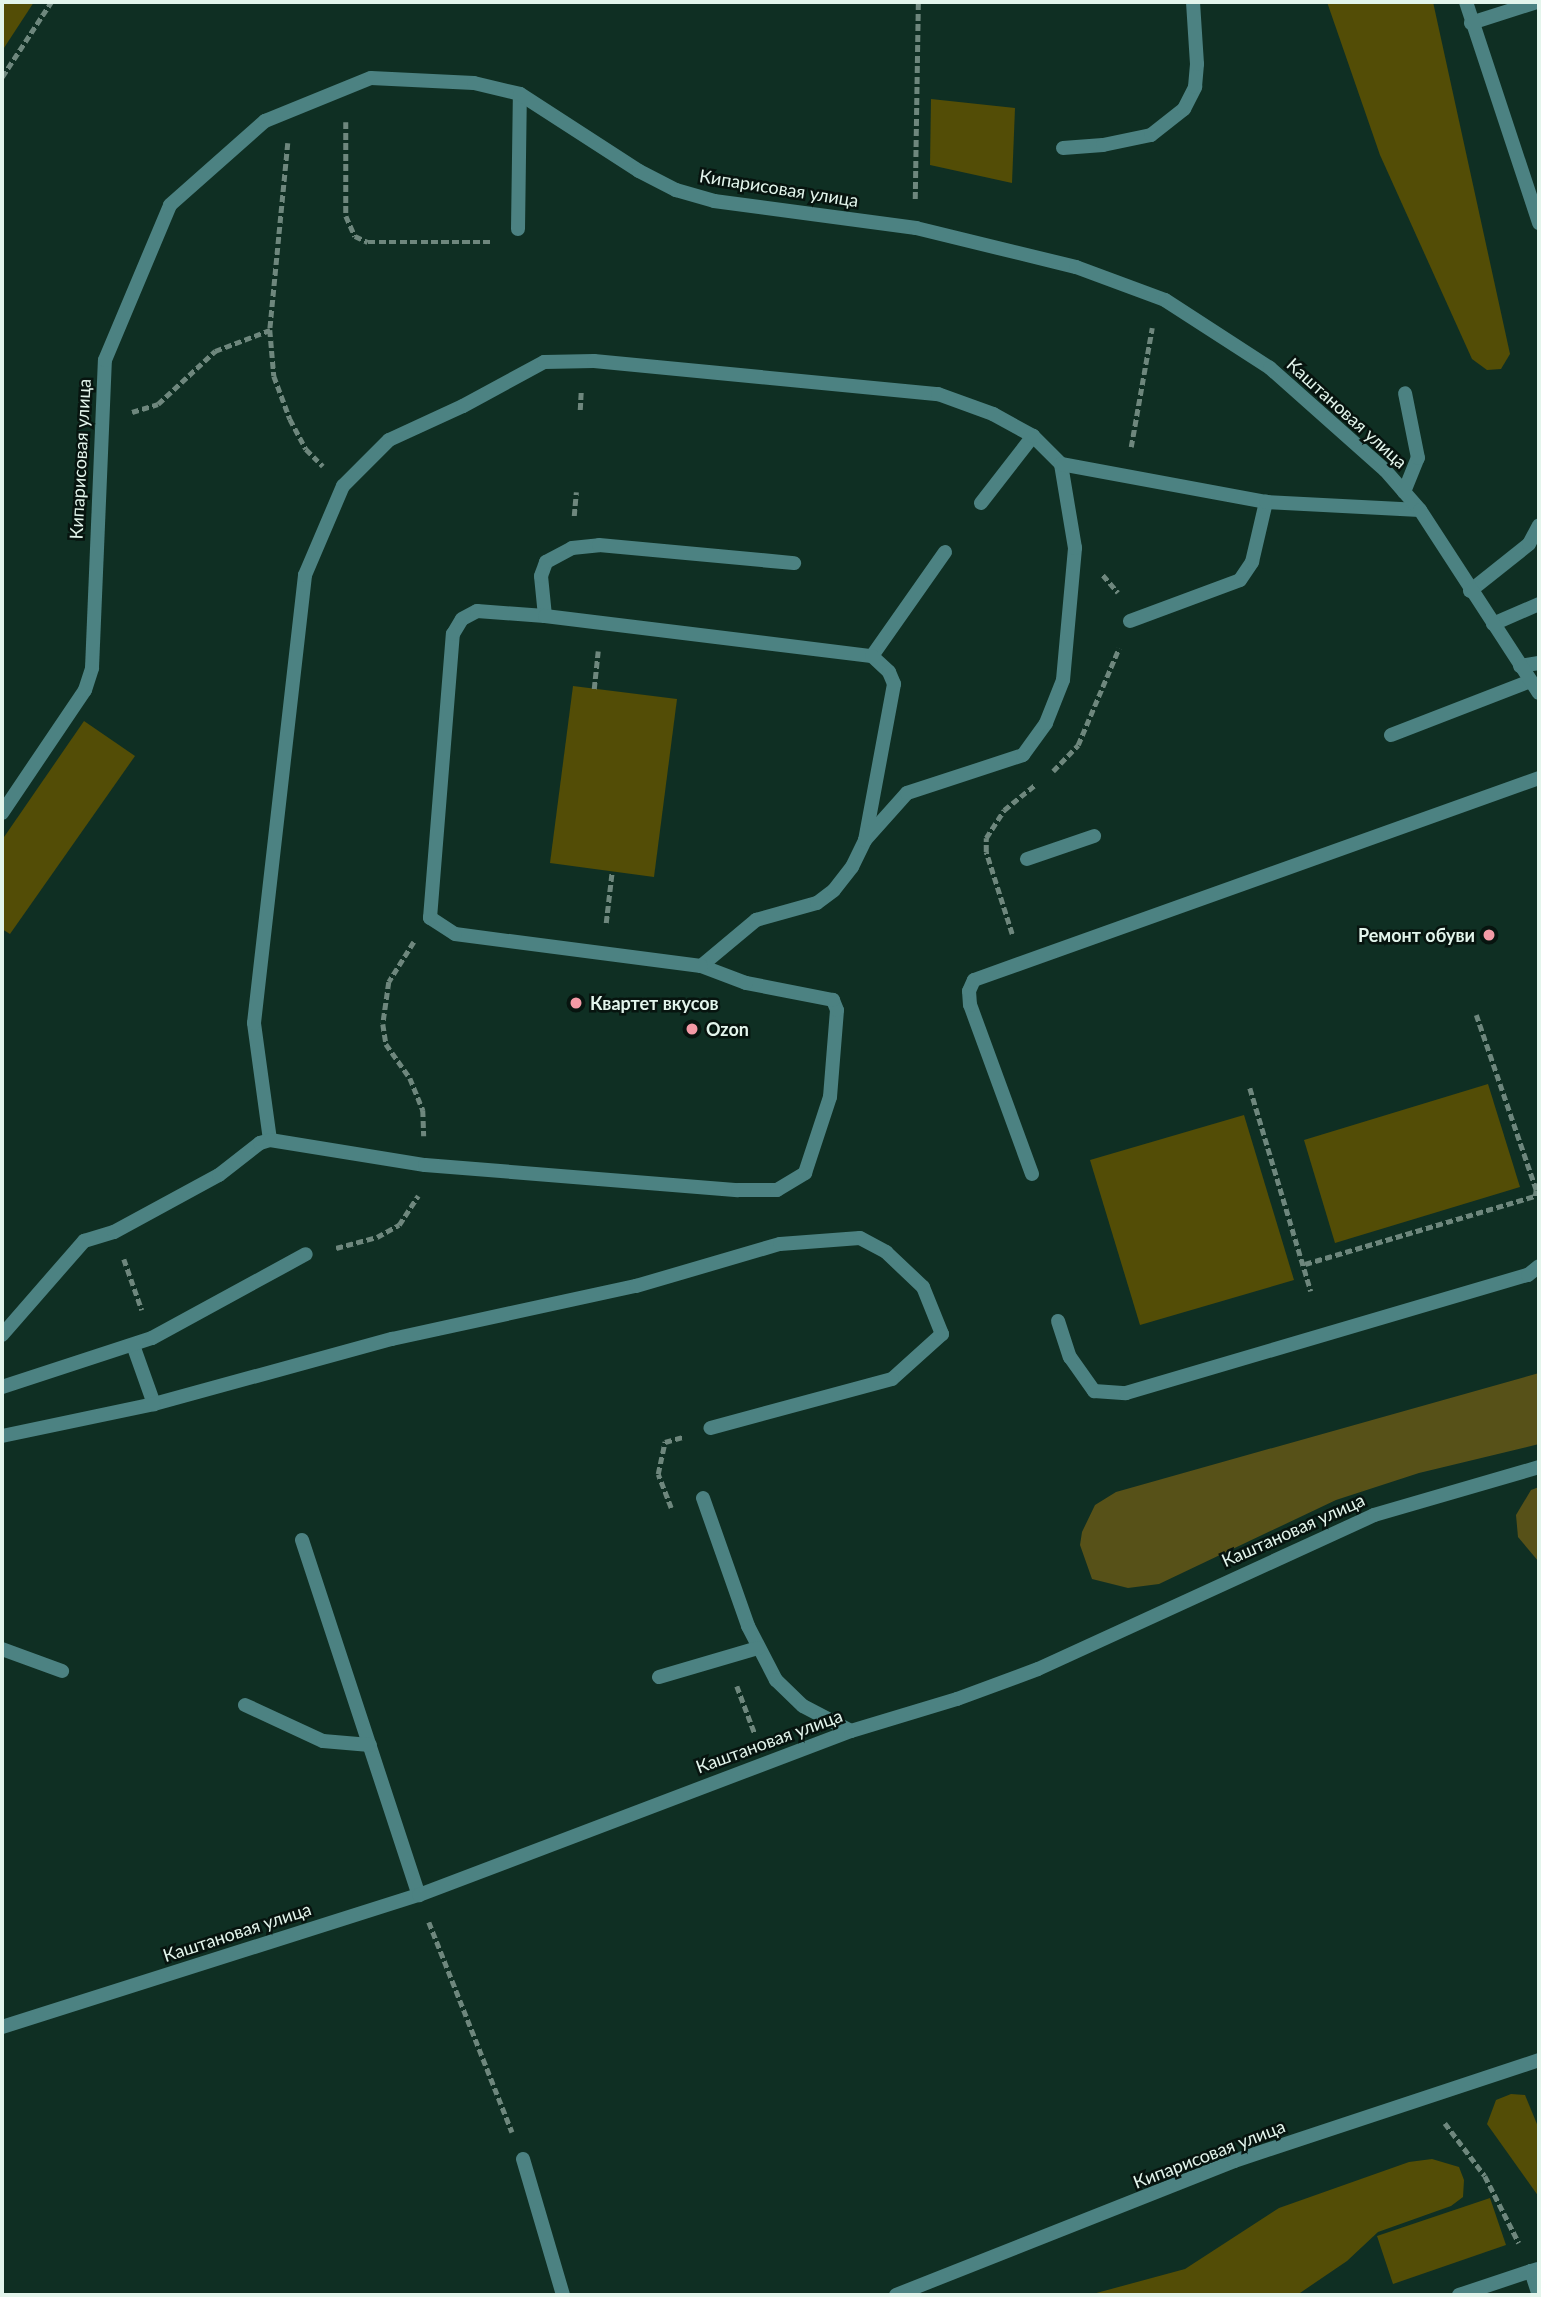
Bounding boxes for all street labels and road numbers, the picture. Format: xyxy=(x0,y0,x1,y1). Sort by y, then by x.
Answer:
street label: Кипарисовая улица xyxy=(698,165,860,211)
street label: Каштановая улица xyxy=(1282,353,1412,473)
street label: Кипарисовая улица xyxy=(65,378,95,540)
street label: Каштановая улица xyxy=(1218,1489,1368,1571)
street label: Каштановая улица xyxy=(693,1704,845,1778)
street label: Каштановая улица xyxy=(160,1898,314,1966)
street label: Кипарисовая улица xyxy=(1130,2115,1288,2193)

